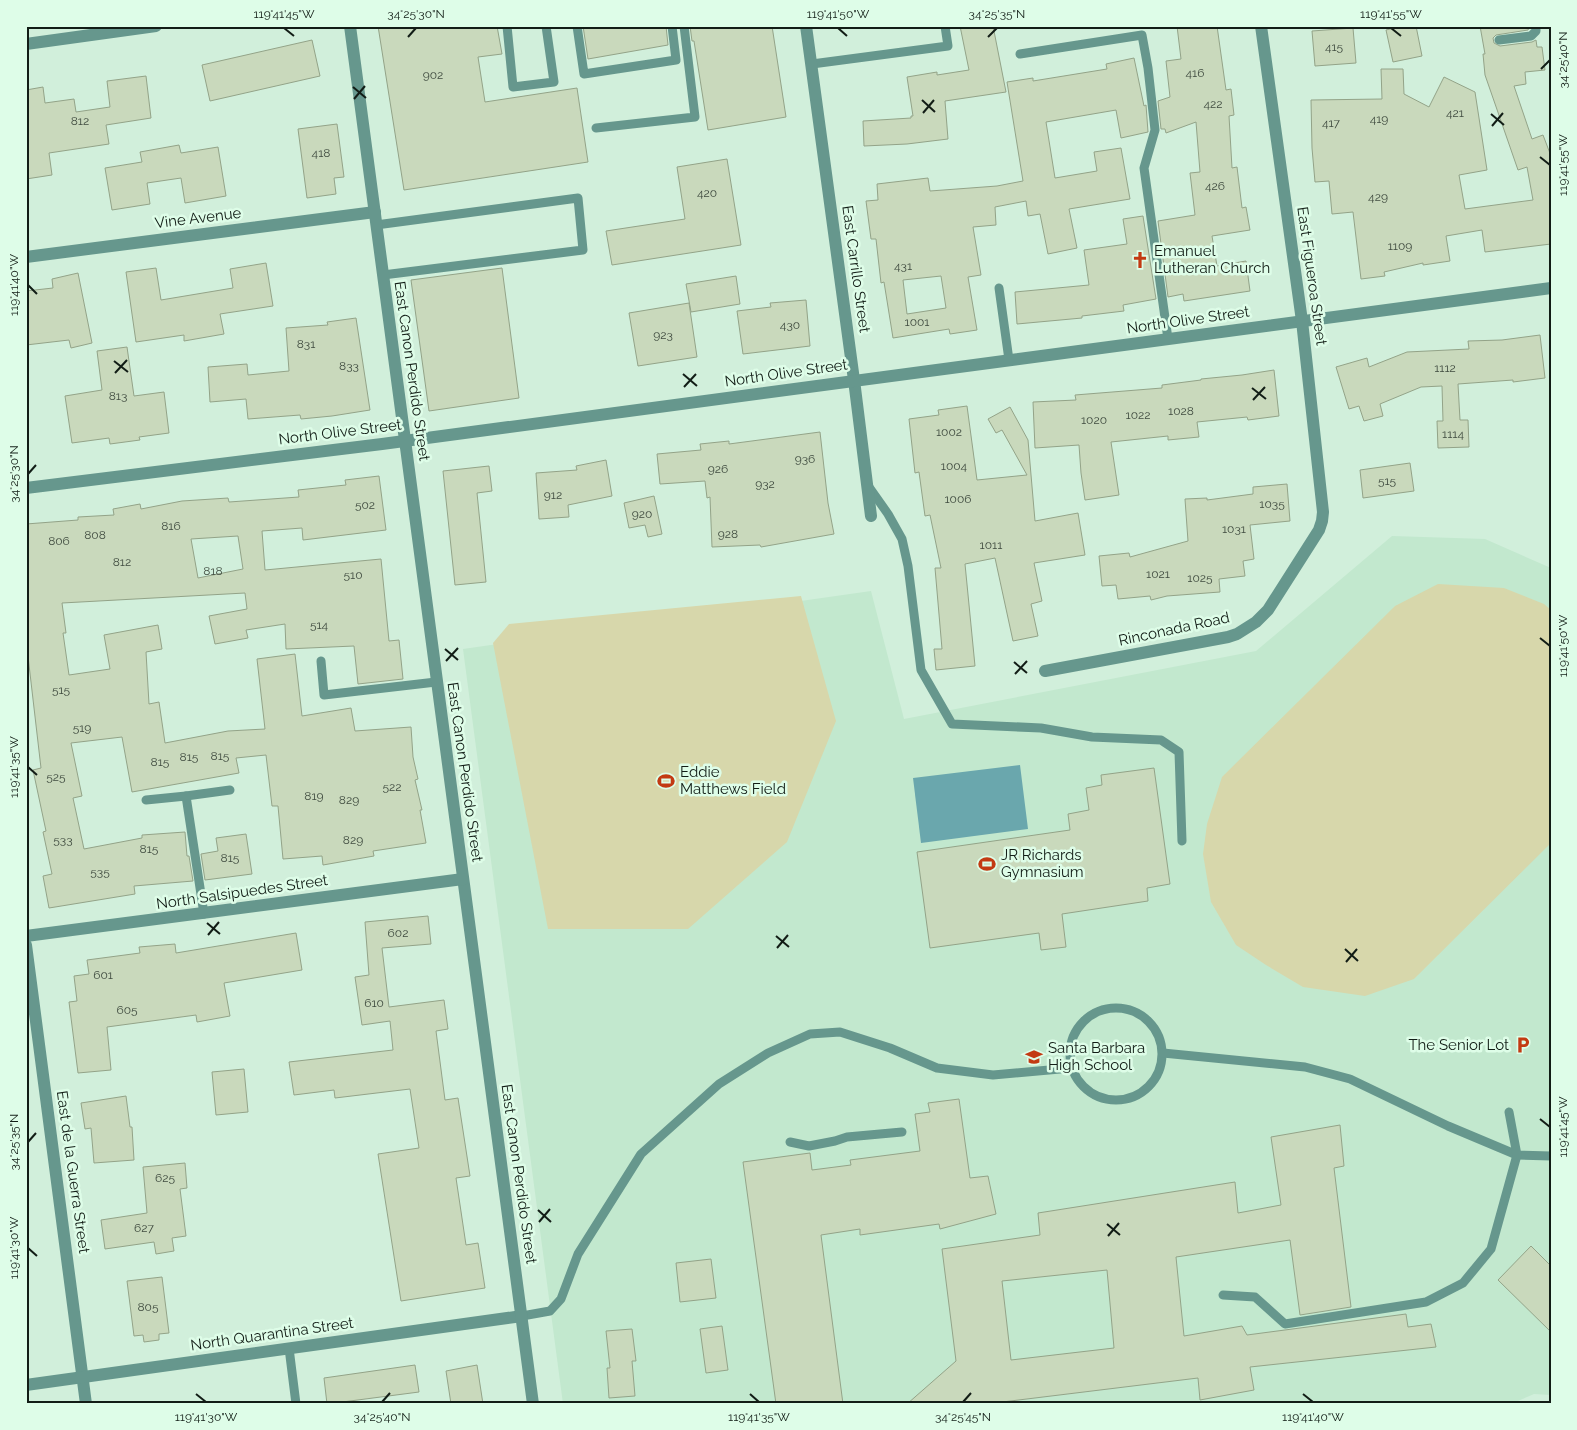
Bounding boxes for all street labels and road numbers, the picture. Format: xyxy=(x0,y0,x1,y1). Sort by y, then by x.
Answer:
street label: Vine Avenue xyxy=(154,204,242,232)
street label: East Carrillo Street xyxy=(838,204,874,334)
street label: East Figueroa Street xyxy=(1293,205,1331,347)
street label: East Canon Perdido Street xyxy=(390,280,434,462)
street label: North Olive Street xyxy=(1125,302,1251,338)
street label: North Olive Street xyxy=(723,355,849,391)
street label: North Olive Street xyxy=(277,416,403,448)
street label: Rinconada Road xyxy=(1117,608,1231,650)
street label: East Canon Perdido Street xyxy=(443,681,487,863)
street label: North Salsipuedes Street xyxy=(155,871,329,913)
street label: East Canon Perdido Street xyxy=(497,1083,541,1265)
street label: East de la Guerra Street xyxy=(53,1090,93,1254)
street label: North Quarantina Street xyxy=(189,1314,355,1354)

